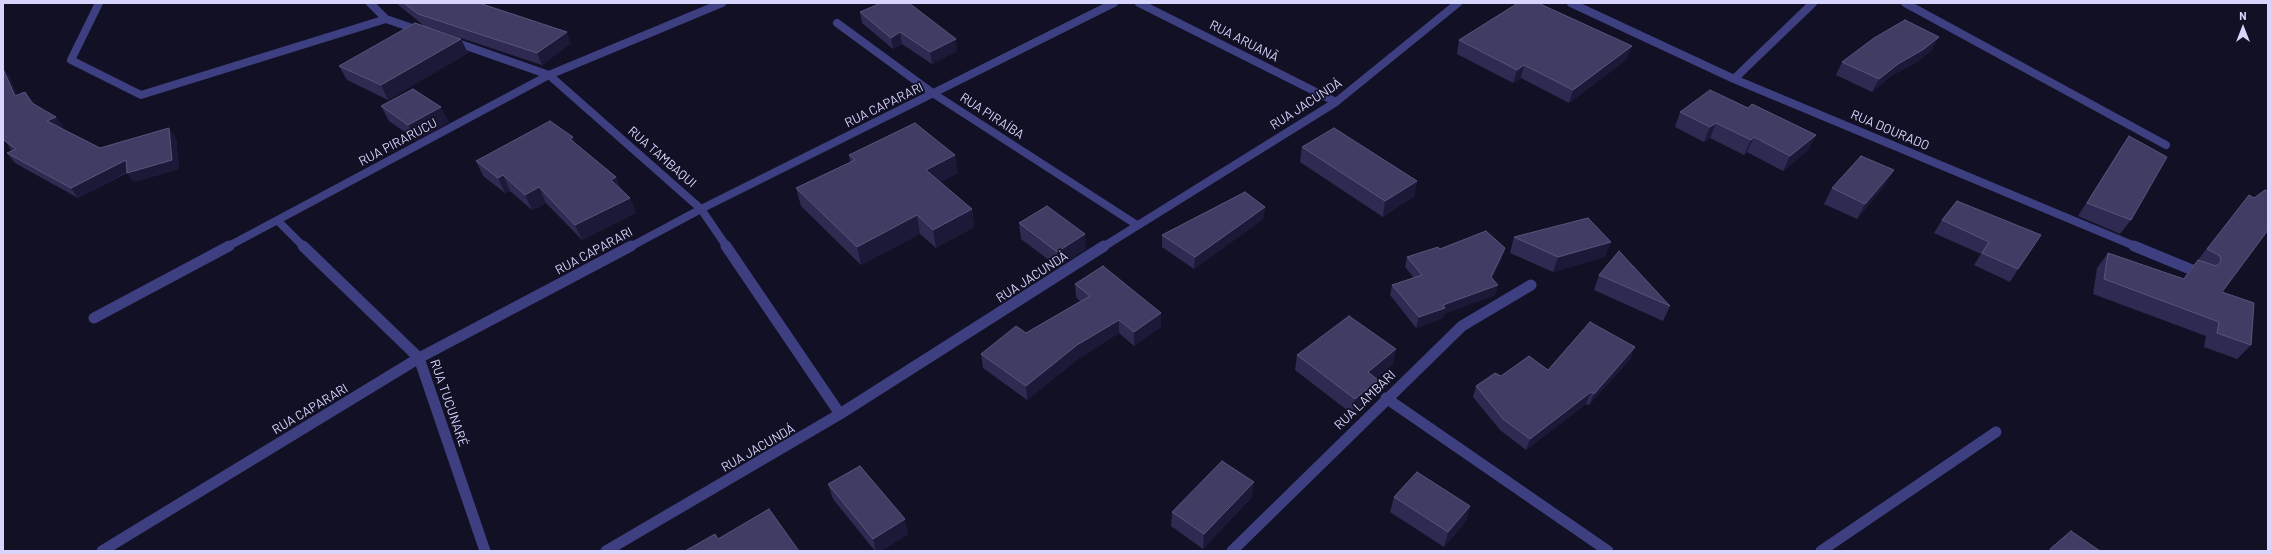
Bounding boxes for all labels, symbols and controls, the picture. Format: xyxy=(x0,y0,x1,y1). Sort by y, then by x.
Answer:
north arrow xyxy=(2223,8,2263,48)
text: N xyxy=(2239,9,2247,22)
street label: RUA ARUANÃ xyxy=(1207,17,1281,65)
street label: RUA JACUNDÁ xyxy=(1267,75,1345,133)
street label: RUA CAPARARI xyxy=(842,79,926,131)
street label: RUA PIRAÍBA xyxy=(957,90,1027,142)
street label: RUA DOURADO xyxy=(1848,106,1932,154)
street label: RUA PIRARUCU xyxy=(356,115,440,169)
street label: RUA TAMBAQUI xyxy=(625,123,699,191)
street label: RUA CAPARARI xyxy=(553,224,635,278)
street label: RUA JACUNDÁ xyxy=(993,248,1071,306)
street label: RUA TUCUNARÉ xyxy=(427,357,471,449)
street label: RUA LAMBARI xyxy=(1331,367,1399,433)
street label: RUA CAPARARI xyxy=(269,380,351,438)
street label: RUA JACUNDÁ xyxy=(718,421,798,475)

